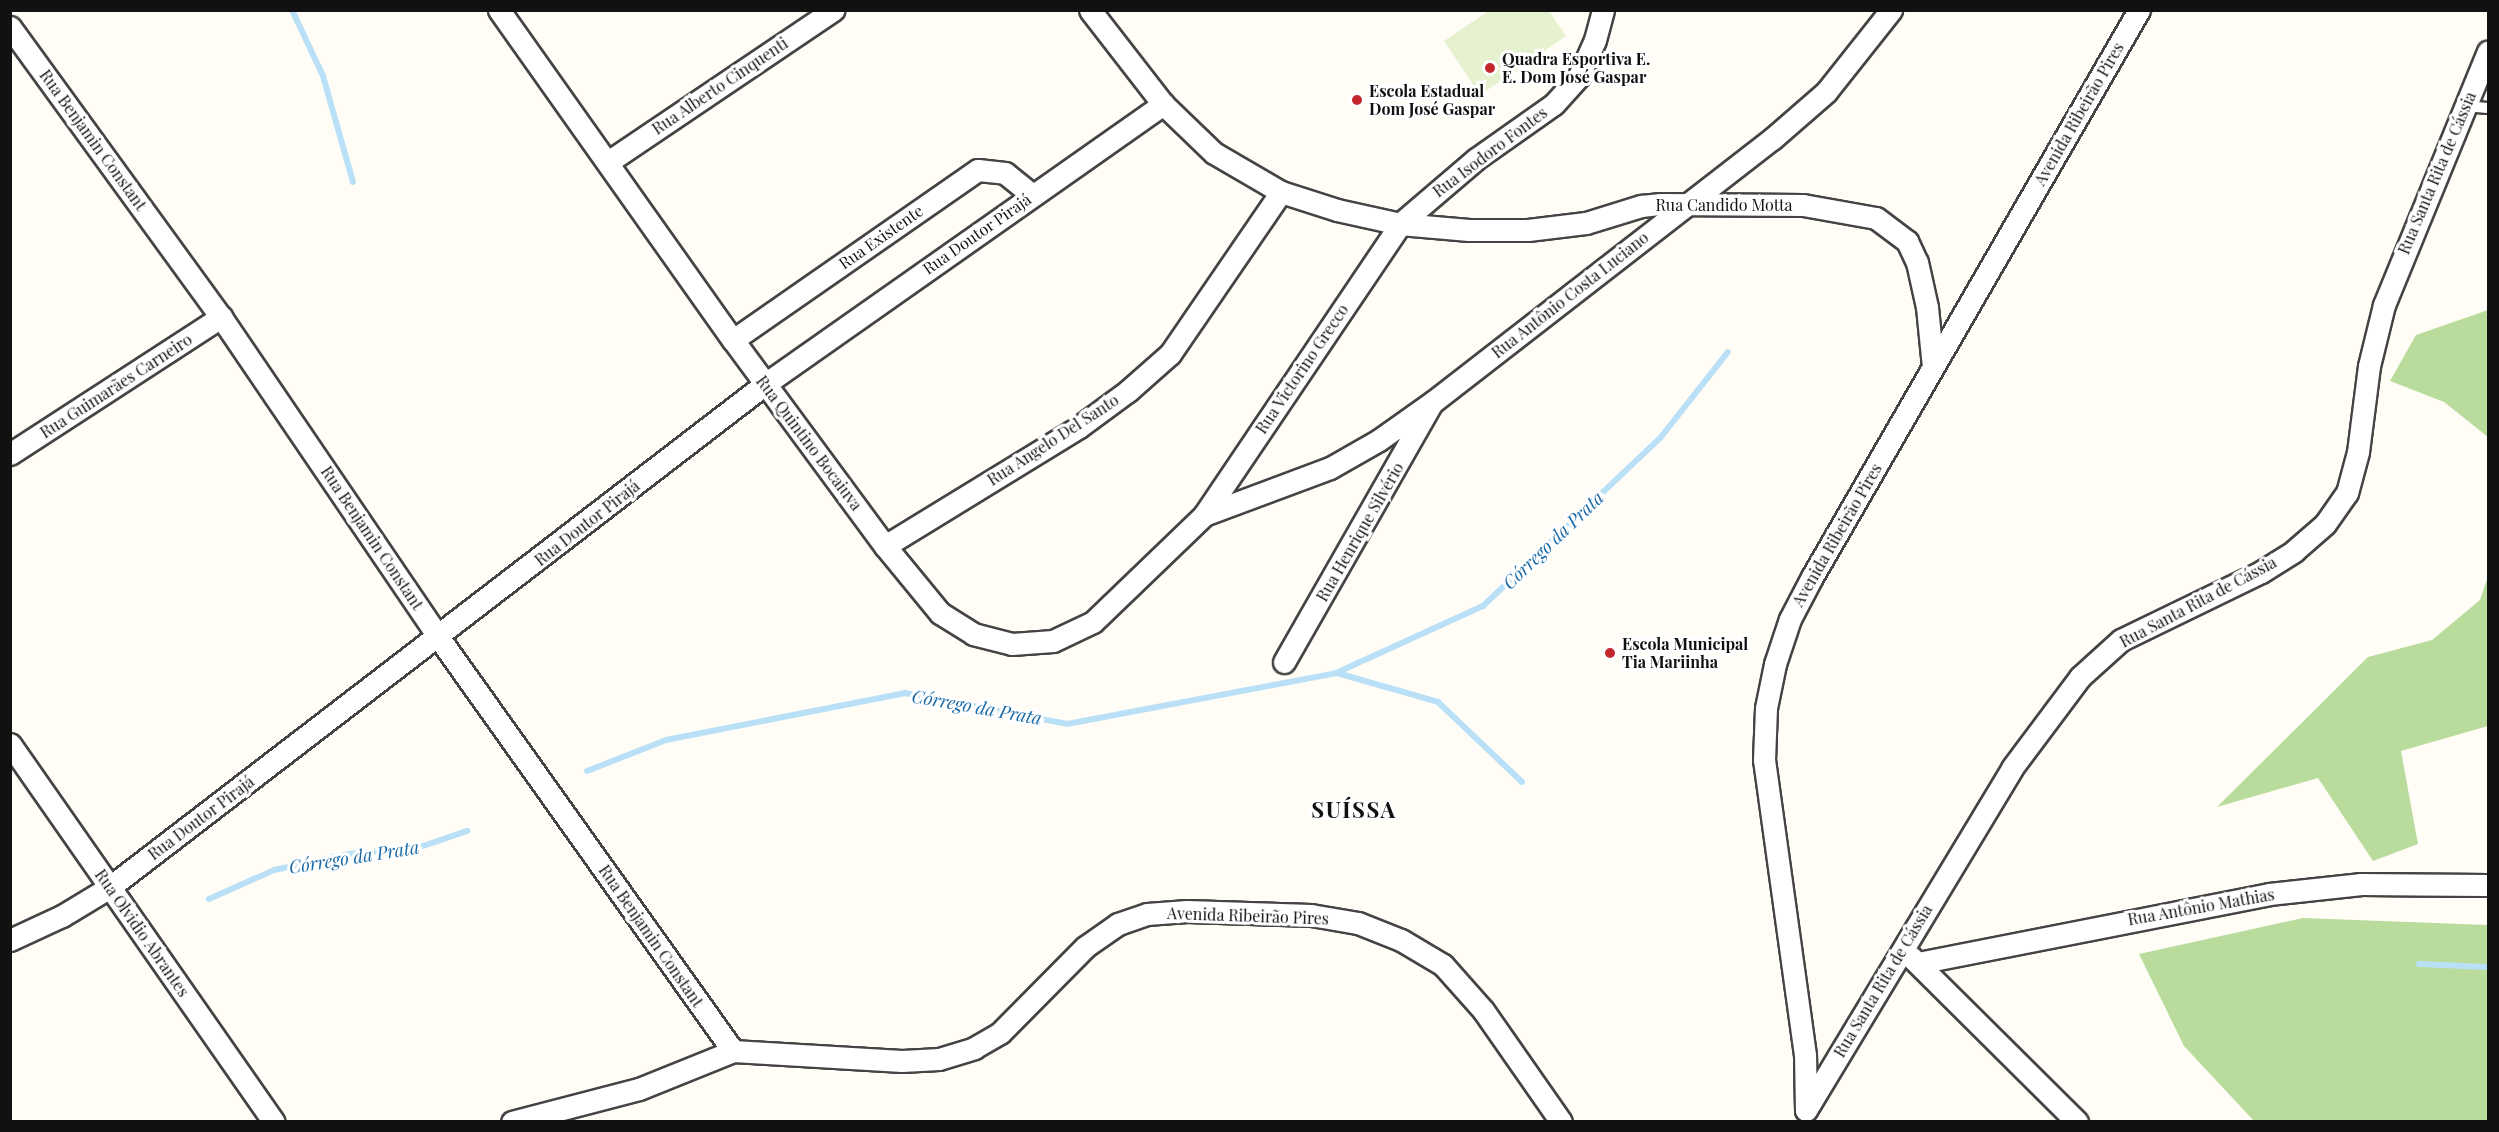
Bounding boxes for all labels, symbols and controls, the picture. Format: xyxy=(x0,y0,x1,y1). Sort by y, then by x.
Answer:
street label: Rua Alberto Cinquenti xyxy=(648,33,792,139)
street label: Avenida Ribeirão Pires xyxy=(2030,39,2128,189)
place label: Quadra Esportiva E. E. Dom José Gaspar xyxy=(1502,49,1650,87)
marker: Quadra Esportiva E. E. Dom José Gaspar xyxy=(1483,61,1497,75)
street label: Rua Benjamin Constant xyxy=(35,66,151,214)
place label: Escola Estadual Dom José Gaspar xyxy=(1369,81,1495,119)
street label: Rua Santa Rita de Cássia xyxy=(2394,89,2480,257)
marker: Escola Estadual Dom José Gaspar xyxy=(1350,93,1364,107)
street label: Rua Isodoro Fontes xyxy=(1429,103,1551,201)
street label: Rua Doutor Pirajá xyxy=(919,189,1035,279)
street label: Rua Candido Motta xyxy=(1655,195,1793,215)
street label: Rua Existente xyxy=(835,201,927,273)
street label: Rua Antônio Costa Luciano xyxy=(1487,228,1653,362)
street label: Rua Victorino Grecco xyxy=(1251,300,1353,438)
street label: Rua Guimarães Carneiro xyxy=(36,330,196,442)
street label: Rua Quintino Bocaiuva xyxy=(752,372,866,514)
street label: Rua Angelo Del Santo xyxy=(983,390,1123,490)
street label: Rua Henrique Silvério xyxy=(1312,459,1408,605)
street label: Avenida Ribeirão Pires xyxy=(1788,460,1886,610)
street label: Rua Benjamin Constant xyxy=(317,462,427,614)
street label: Rua Doutor Pirajá xyxy=(531,476,643,570)
water label: Córrego da Prata xyxy=(1498,487,1608,593)
street label: Rua Santa Rita de Cássia xyxy=(2116,552,2280,652)
place label: Escola Municipal Tia Mariinha xyxy=(1622,634,1748,672)
marker: Escola Municipal Tia Mariinha xyxy=(1603,646,1617,660)
water label: Córrego da Prata xyxy=(910,685,1044,729)
street label: Rua Doutor Pirajá xyxy=(144,772,258,864)
district label: SUÍSSA xyxy=(1311,797,1397,823)
water label: Córrego da Prata xyxy=(287,836,421,878)
street label: Rua Benjamin Constant xyxy=(595,861,707,1011)
street label: Rua Olvidio Abrantes xyxy=(91,865,193,1001)
street label: Rua Antônio Mathias xyxy=(2126,885,2276,929)
street label: Rua Santa Rita de Cássia xyxy=(1830,901,1936,1061)
street label: Avenida Ribeirão Pires xyxy=(1167,904,1329,928)

